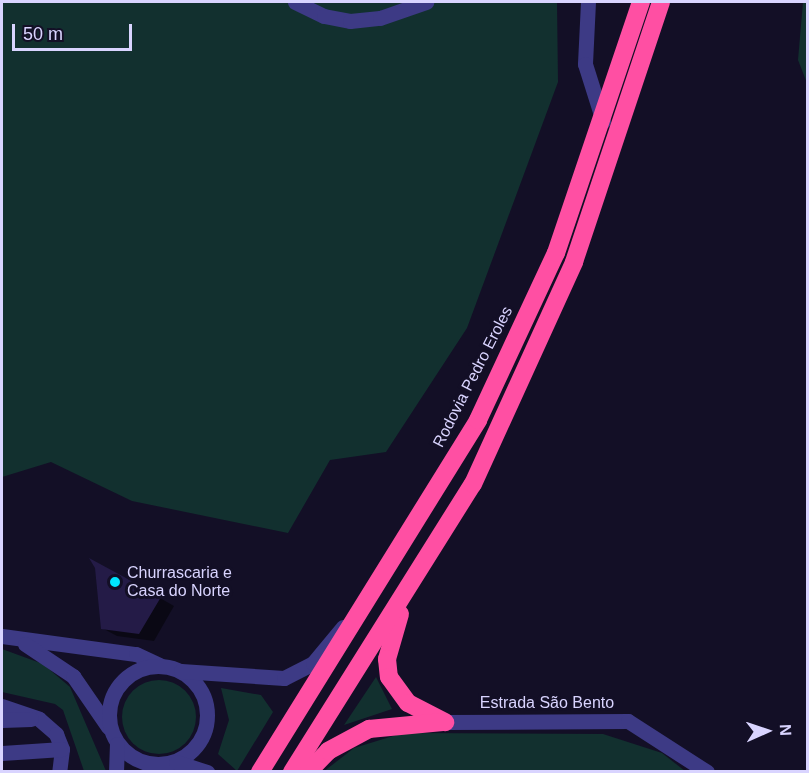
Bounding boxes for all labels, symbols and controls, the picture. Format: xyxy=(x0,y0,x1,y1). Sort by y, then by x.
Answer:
scale bar xyxy=(15,12,135,50)
text: 50 m xyxy=(23,24,63,44)
street label: Rodovia Pedro Eroles xyxy=(429,303,517,451)
place label: Churrascaria e Casa do Norte xyxy=(127,563,232,601)
marker: Churrascaria e Casa do Norte xyxy=(108,575,122,589)
street label: Estrada São Bento xyxy=(480,693,614,713)
north arrow xyxy=(737,701,797,761)
text: N xyxy=(777,724,794,736)

